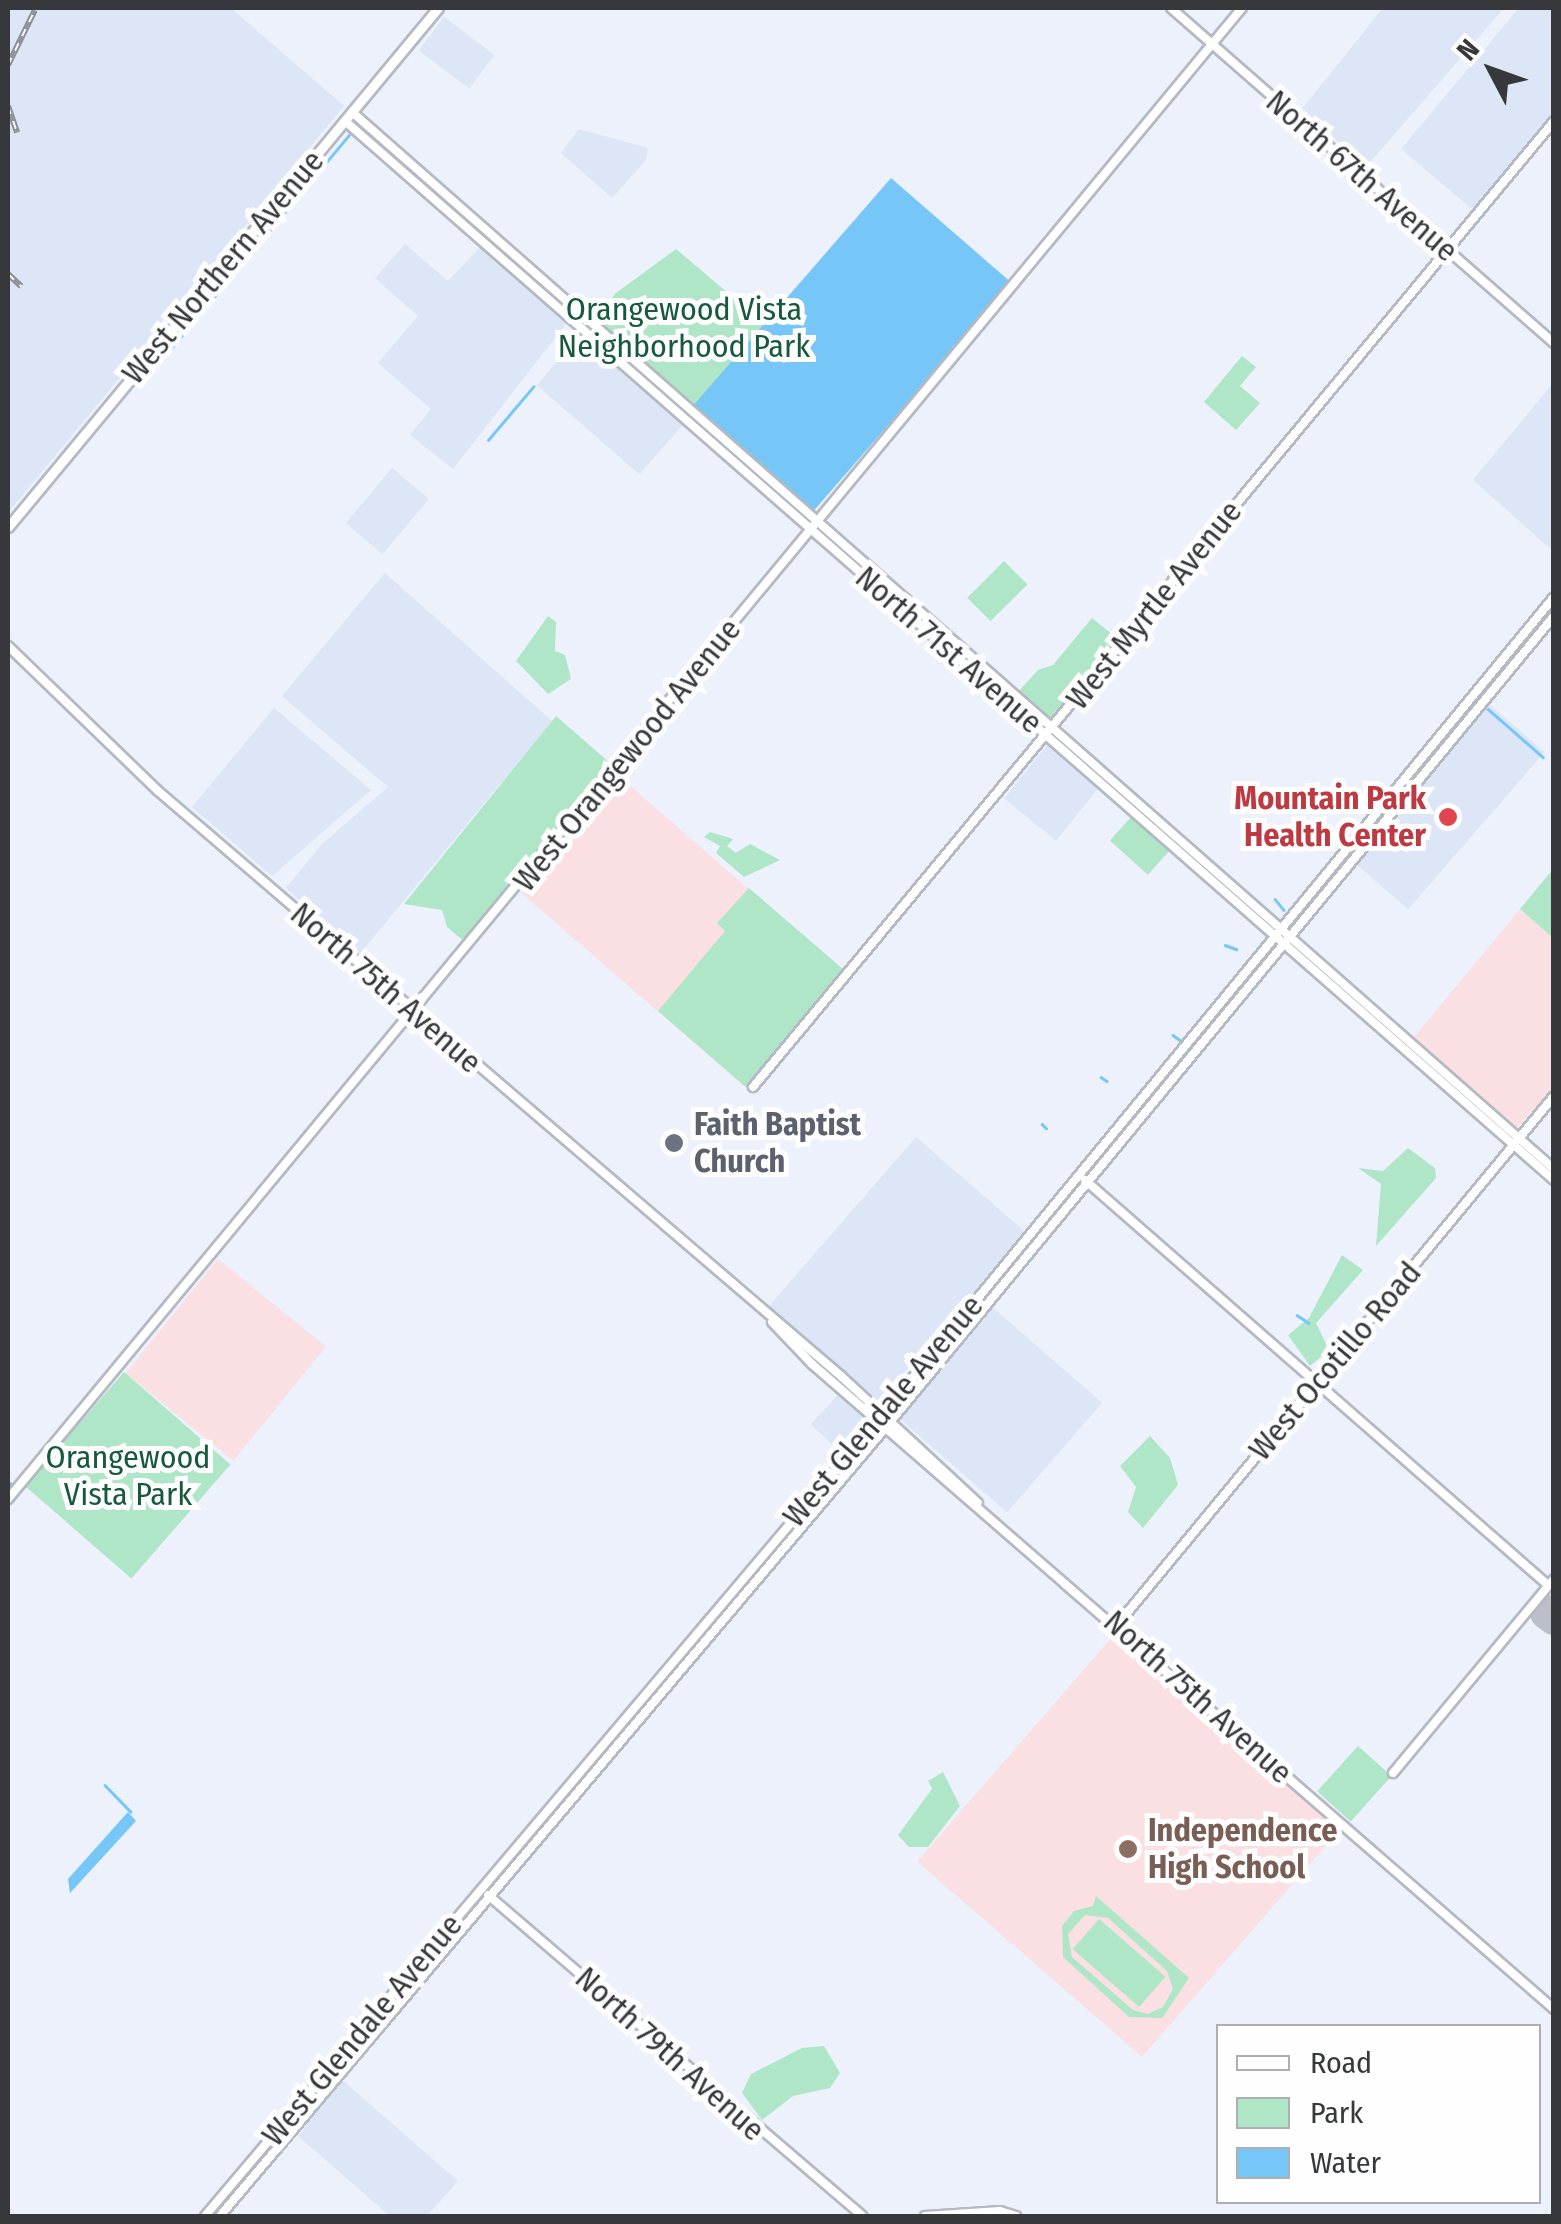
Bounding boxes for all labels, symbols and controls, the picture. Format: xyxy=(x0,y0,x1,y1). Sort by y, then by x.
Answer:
north arrow xyxy=(1441,20,1541,120)
text: N xyxy=(1450,33,1486,67)
street label: North 67th Avenue xyxy=(1258,82,1466,270)
street label: West Northern Avenue xyxy=(114,142,332,392)
park label: Orangewood Vista Neighborhood Park xyxy=(558,291,810,366)
street label: West Myrtle Avenue xyxy=(1058,493,1250,717)
street label: North 71st Avenue xyxy=(848,558,1050,742)
street label: West Orangewood Avenue xyxy=(505,611,749,899)
place label: Mountain Park Health Center xyxy=(1234,780,1426,855)
marker: Mountain Park Health Center xyxy=(1435,804,1461,830)
street label: North 75th Avenue xyxy=(283,895,489,1081)
place label: Faith Baptist Church xyxy=(694,1106,861,1181)
marker: Faith Baptist Church xyxy=(663,1132,685,1154)
street label: West Ocotillo Road xyxy=(1241,1254,1429,1468)
street label: West Glendale Avenue xyxy=(775,1287,991,1535)
park label: Orangewood Vista Park xyxy=(46,1439,210,1514)
street label: North 75th Avenue xyxy=(1096,1602,1300,1792)
place label: Independence High School xyxy=(1148,1812,1337,1887)
marker: Independence High School xyxy=(1117,1838,1139,1860)
street label: West Glendale Avenue xyxy=(254,1906,470,2154)
street label: North 79th Avenue xyxy=(567,1959,773,2149)
legend xyxy=(1216,2024,1541,2204)
text: Road xyxy=(1310,2045,1372,2081)
text: Park xyxy=(1310,2095,1363,2131)
text: Water xyxy=(1310,2145,1381,2181)

